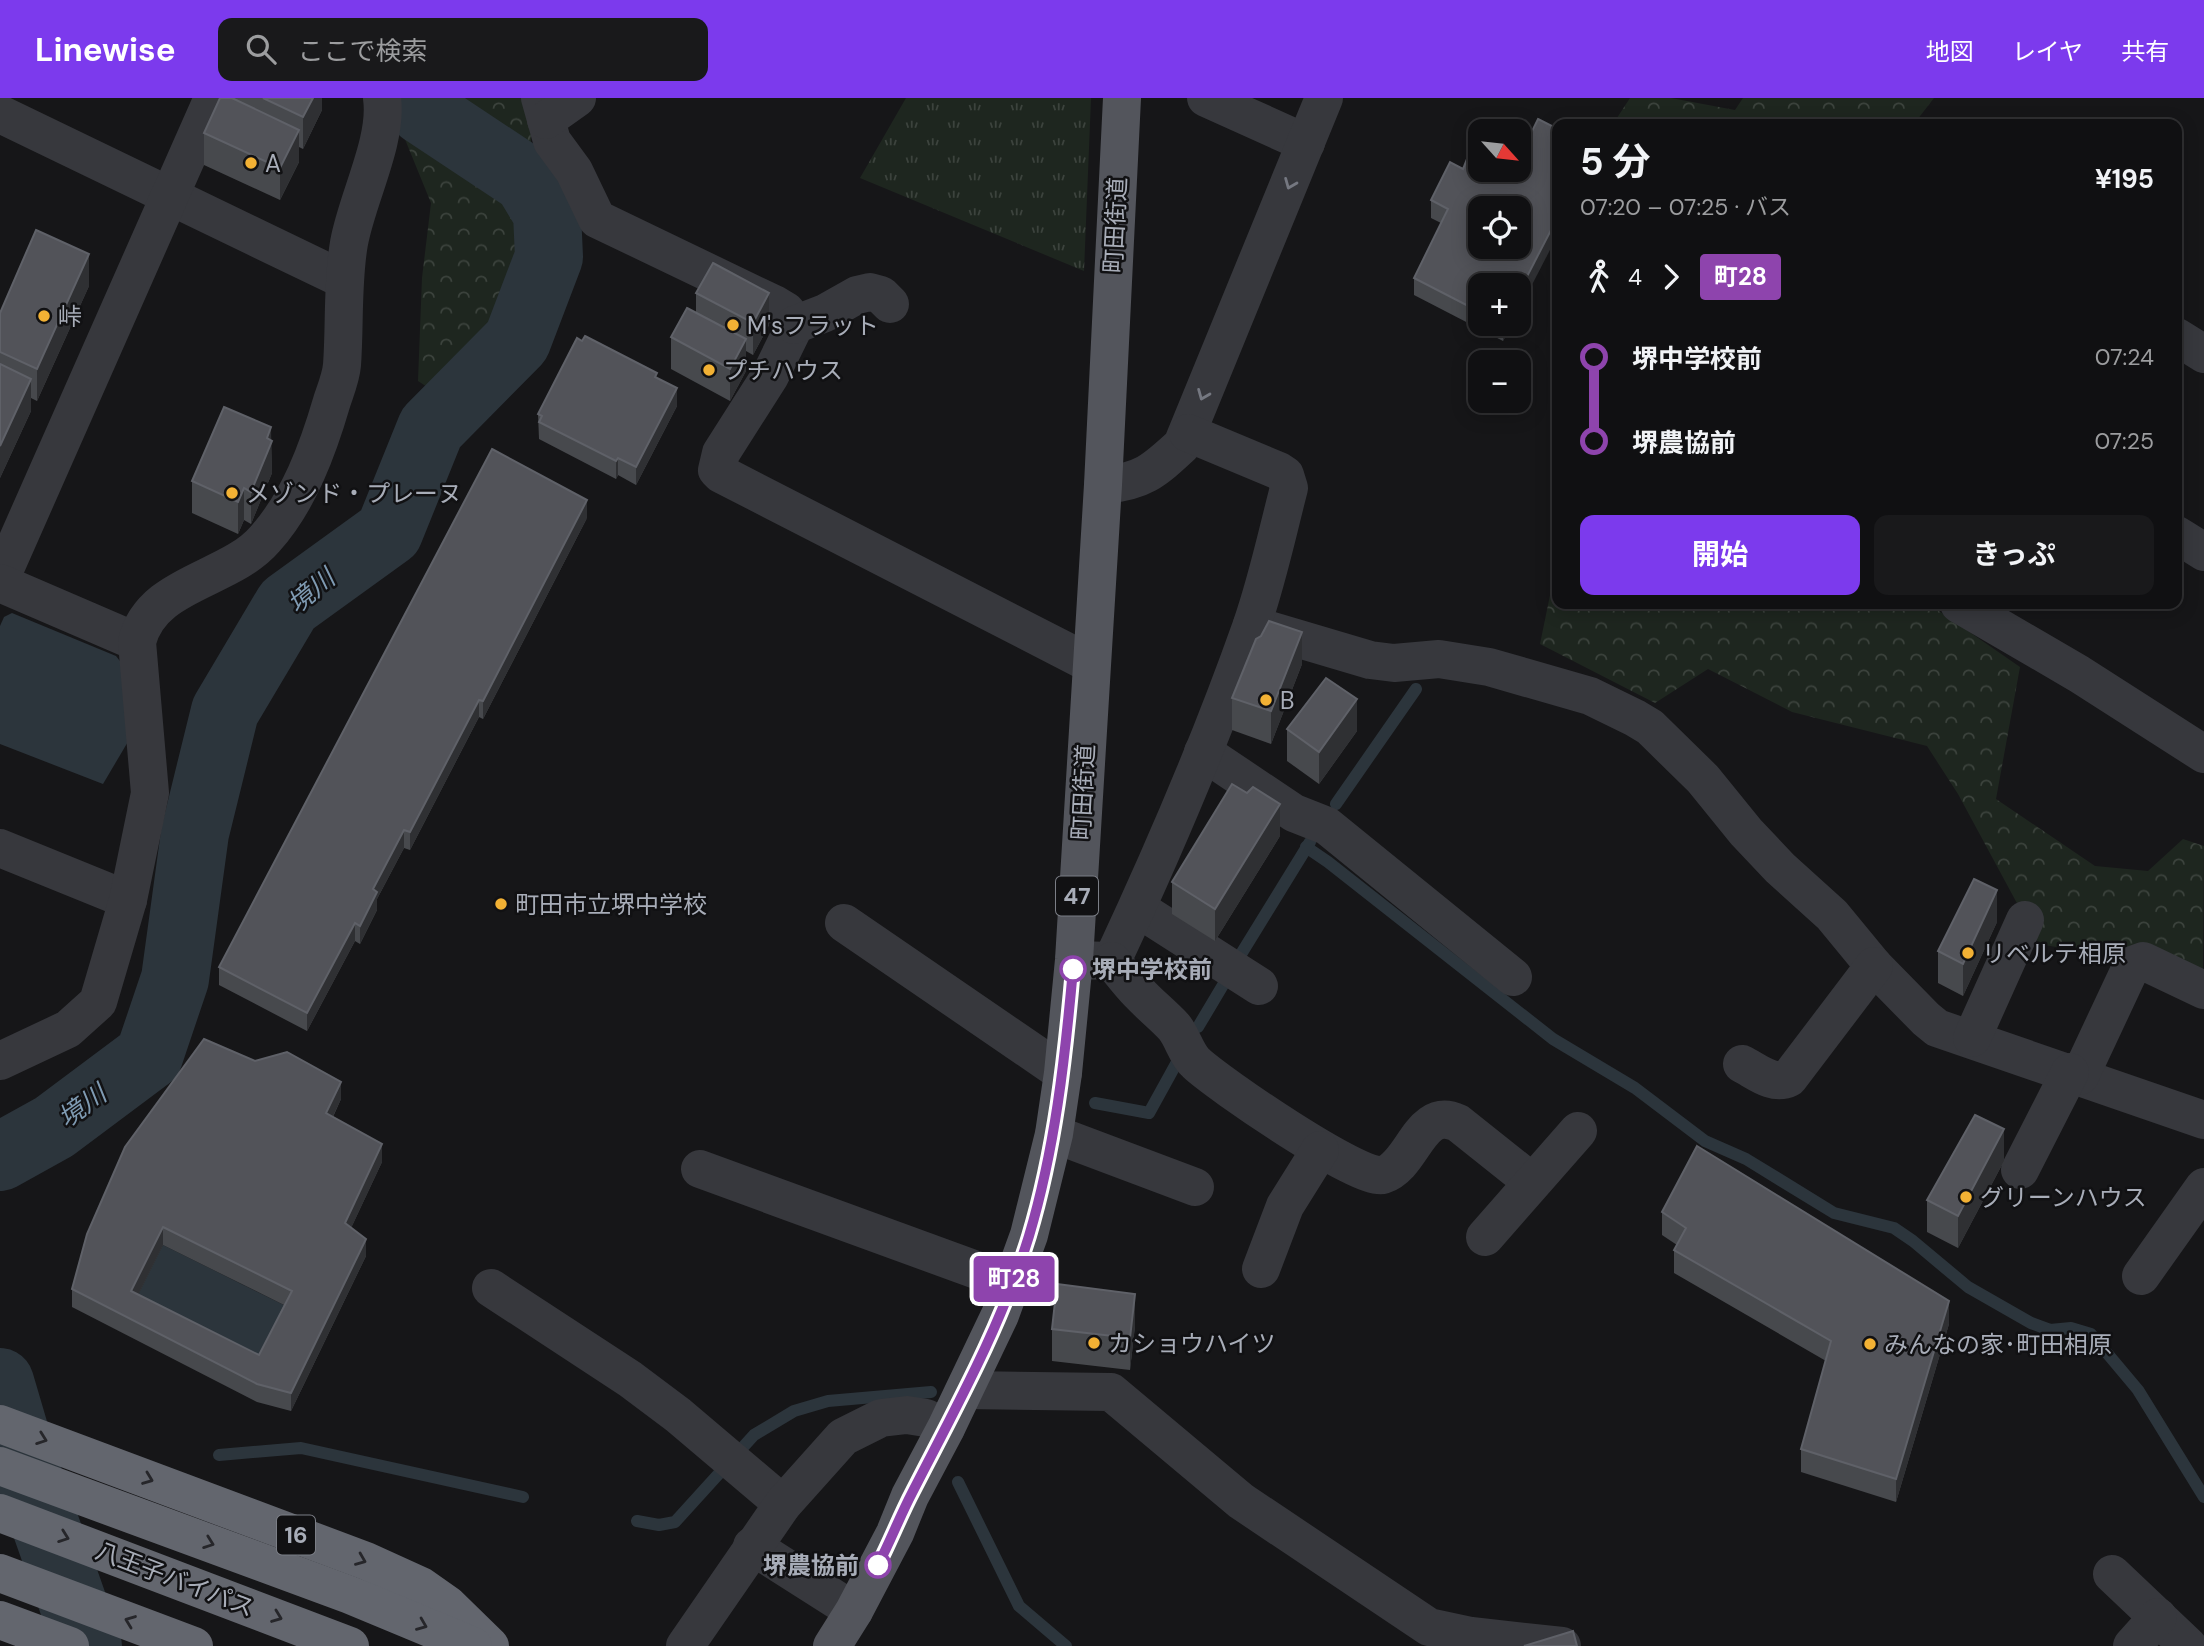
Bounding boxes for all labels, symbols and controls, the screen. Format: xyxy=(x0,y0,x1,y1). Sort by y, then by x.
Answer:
search box xyxy=(218,18,708,81)
text: Linewise xyxy=(35,28,176,71)
icon: search xyxy=(242,30,280,68)
text: ここで検索 xyxy=(298,34,428,68)
text: 地図 xyxy=(1926,36,1974,67)
text: レイヤ xyxy=(2012,36,2083,67)
text: 共有 xyxy=(2121,36,2169,67)
north arrow xyxy=(1468,119,1531,182)
map controls xyxy=(1468,119,1531,413)
text: 5 分 xyxy=(1580,137,1651,187)
place label: A xyxy=(265,148,281,179)
marker: A xyxy=(243,155,259,171)
text: ¥195 xyxy=(2095,162,2154,196)
street label: 町田街道 xyxy=(1097,176,1133,274)
one-way arrow xyxy=(1284,178,1298,190)
text: 07:20 – 07:25 · バス xyxy=(1580,192,1791,222)
button: locate xyxy=(1468,196,1531,259)
icon: walk xyxy=(1580,258,1618,296)
icon: forward xyxy=(1652,258,1690,296)
text: 町28 xyxy=(1714,261,1767,292)
text: 4 xyxy=(1628,262,1642,292)
button: + xyxy=(1468,273,1531,336)
place label: 峠 xyxy=(58,301,82,332)
marker: 峠 xyxy=(36,308,52,324)
place label: M'sフラット xyxy=(747,310,879,341)
marker: M'sフラット xyxy=(725,317,741,333)
text: 堺中学校前 xyxy=(1632,342,1762,376)
text: 07:24 xyxy=(2095,342,2154,372)
button: − xyxy=(1468,350,1531,413)
place label: プチハウス xyxy=(723,355,843,386)
marker: プチハウス xyxy=(701,362,717,378)
one-way arrow xyxy=(1198,388,1212,400)
text: 堺農協前 xyxy=(1632,426,1736,460)
text: 07:25 xyxy=(2094,426,2154,456)
place label: メゾンド・プレーヌ xyxy=(246,478,462,509)
marker: メゾンド・プレーヌ xyxy=(224,485,240,501)
button: 開始 xyxy=(1580,515,1860,595)
button: きっぷ xyxy=(1874,515,2154,595)
water label: 境川 xyxy=(280,559,344,621)
place label: B xyxy=(1280,685,1294,716)
marker: B xyxy=(1258,692,1274,708)
street label: 町田街道 xyxy=(1065,743,1101,841)
road number: 47 xyxy=(1056,876,1098,916)
place label: 町田市立堺中学校 xyxy=(515,889,707,920)
marker: 町田市立堺中学校 xyxy=(493,896,509,912)
place label: リベルテ相原 xyxy=(1982,938,2126,969)
marker: リベルテ相原 xyxy=(1960,945,1976,961)
place label: 堺中学校前 xyxy=(1092,954,1212,985)
marker: 堺中学校前 xyxy=(1060,956,1086,982)
water label: 境川 xyxy=(51,1075,115,1135)
place label: グリーンハウス xyxy=(1980,1182,2147,1213)
marker: グリーンハウス xyxy=(1958,1189,1974,1205)
line badge: 町28 xyxy=(974,1256,1054,1302)
text: 町28 xyxy=(988,1263,1040,1294)
place label: カショウハイツ xyxy=(1108,1328,1276,1359)
place label: みんなの家･町田相原 xyxy=(1884,1329,2112,1360)
marker: カショウハイツ xyxy=(1086,1335,1102,1351)
marker: みんなの家･町田相原 xyxy=(1862,1336,1878,1352)
one-way arrow xyxy=(36,1431,48,1445)
one-way arrow xyxy=(142,1471,154,1485)
road number: 16 xyxy=(277,1516,315,1554)
one-way arrow xyxy=(58,1529,70,1543)
one-way arrow xyxy=(203,1534,215,1548)
street label: 八王子バイパス xyxy=(91,1535,259,1623)
place label: 堺農協前 xyxy=(763,1550,859,1581)
one-way arrow xyxy=(354,1551,366,1565)
marker: 堺農協前 xyxy=(865,1552,891,1578)
one-way arrow xyxy=(270,1609,282,1623)
one-way arrow xyxy=(125,1616,137,1630)
one-way arrow xyxy=(415,1616,427,1630)

